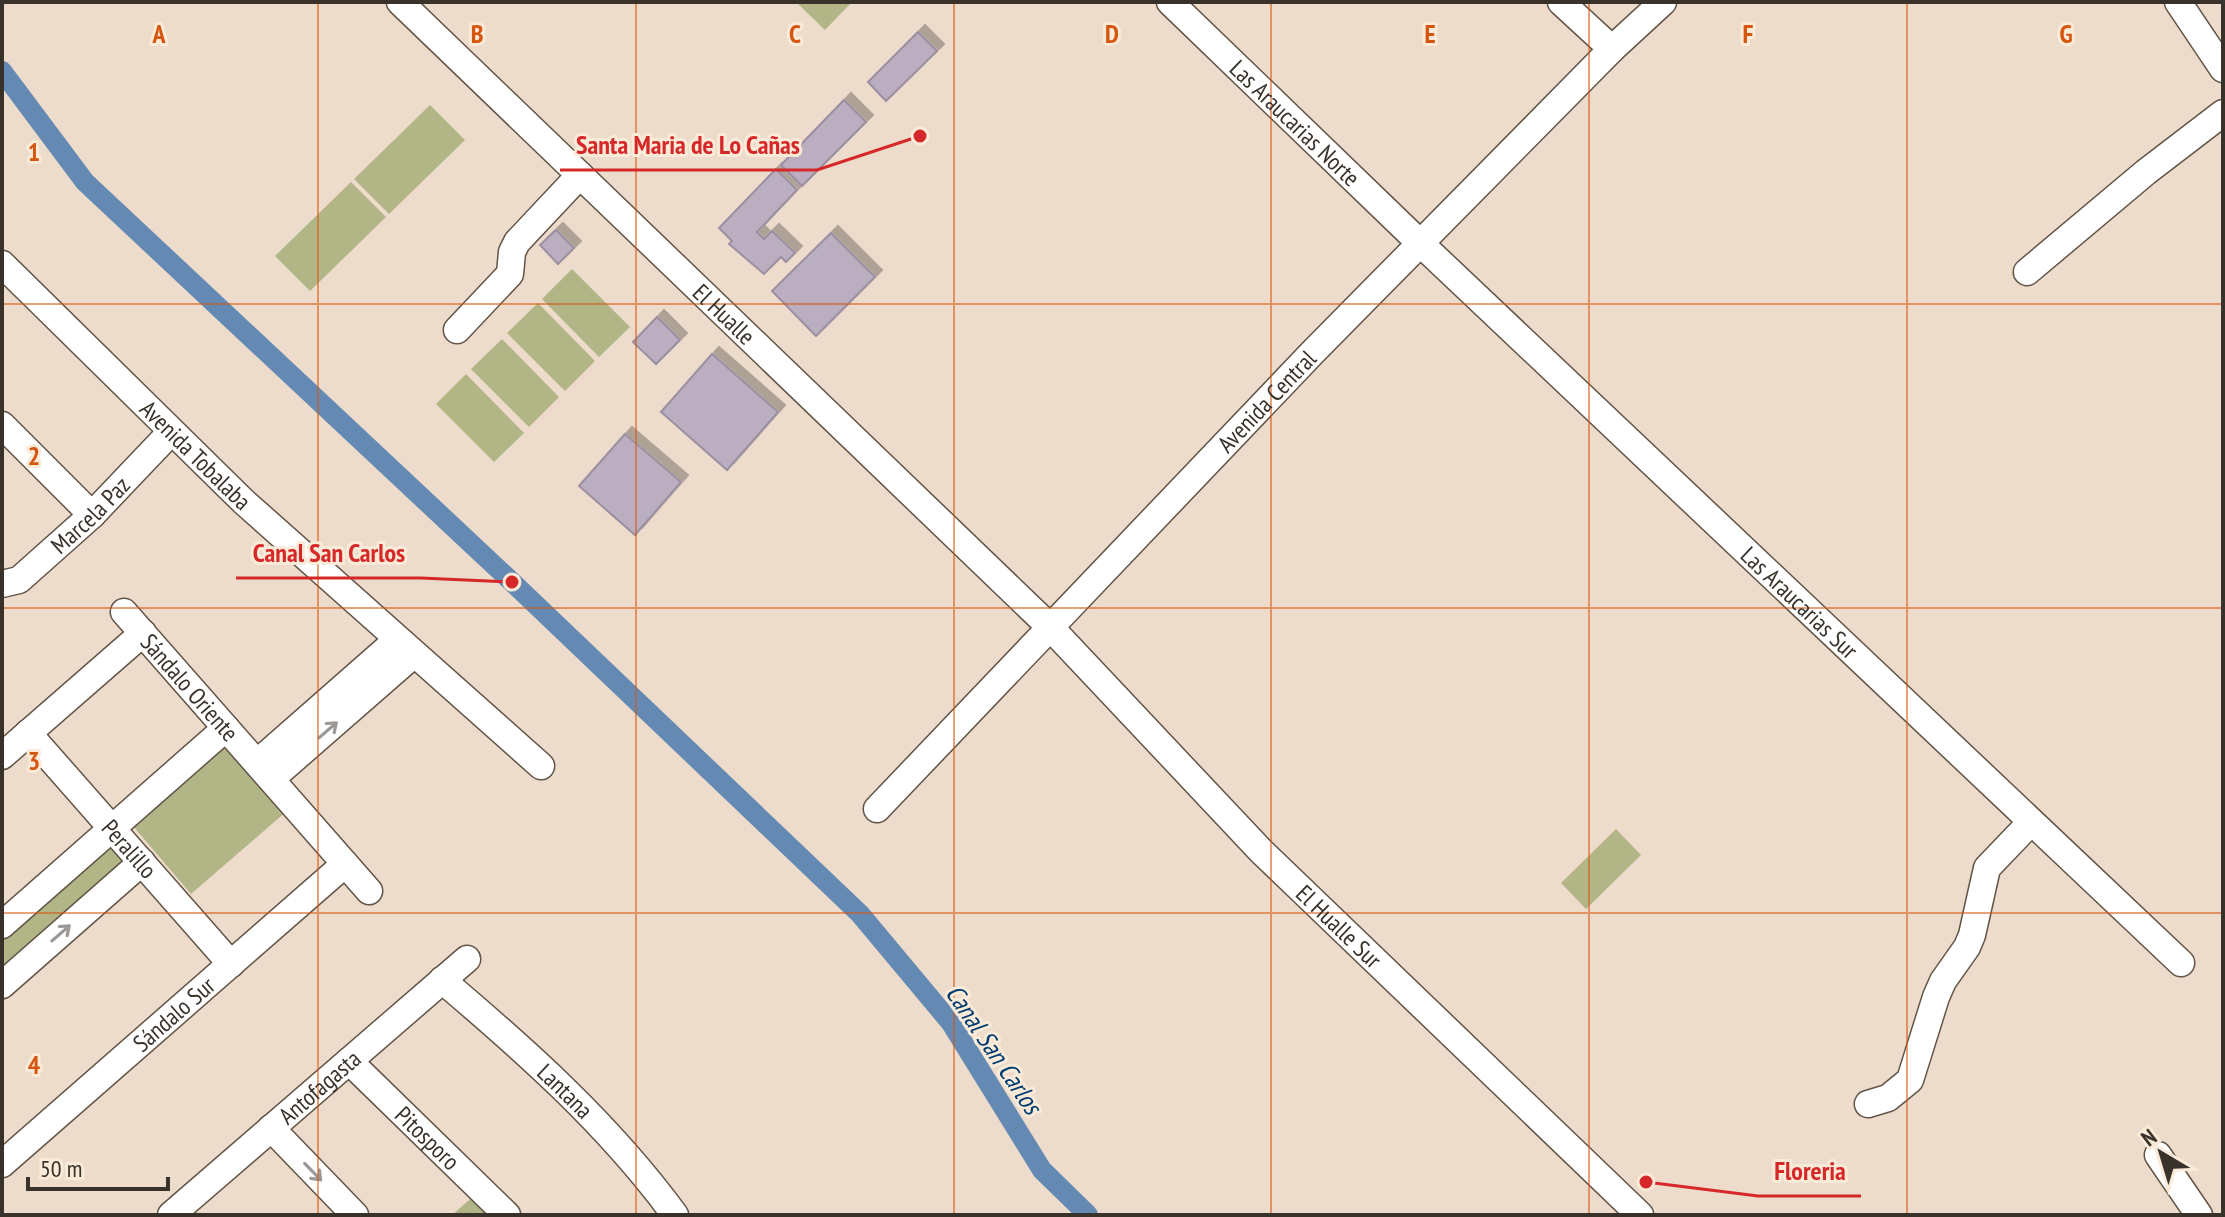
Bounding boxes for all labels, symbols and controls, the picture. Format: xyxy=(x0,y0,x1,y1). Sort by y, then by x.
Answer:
text: A xyxy=(151,17,166,50)
text: B xyxy=(471,17,484,50)
text: C xyxy=(789,17,801,50)
text: D xyxy=(1105,17,1119,50)
text: E xyxy=(1424,17,1436,50)
text: F xyxy=(1743,17,1754,50)
text: G xyxy=(2059,17,2073,50)
street label: Las Araucarias Norte xyxy=(1224,53,1367,193)
callout: Santa Maria de Lo Cañas xyxy=(560,120,817,170)
text: Santa Maria de Lo Cañas xyxy=(576,128,800,161)
text: 1 xyxy=(28,135,40,168)
street label: El Hualle xyxy=(687,277,762,351)
street label: Avenida Central xyxy=(1210,343,1323,459)
street label: Avenida Tobalaba xyxy=(134,393,258,517)
text: 2 xyxy=(28,439,40,472)
street label: Marcela Paz xyxy=(44,470,136,560)
callout: Canal San Carlos xyxy=(236,528,421,578)
text: Canal San Carlos xyxy=(253,536,405,569)
street label: Las Araucarias Sur xyxy=(1735,540,1865,665)
street label: Sándalo Oriente xyxy=(134,627,246,747)
one-way arrow xyxy=(317,721,337,739)
text: 3 xyxy=(28,744,40,777)
street label: Peralillo xyxy=(95,813,164,885)
street label: El Hualle Sur xyxy=(1290,878,1389,975)
one-way arrow xyxy=(50,925,70,943)
street label: Sándalo Sur xyxy=(126,969,221,1058)
water label: Canal San Carlos xyxy=(939,978,1051,1122)
street label: Antofagasta xyxy=(272,1043,367,1131)
text: 4 xyxy=(28,1048,41,1081)
street label: Lantana xyxy=(531,1057,600,1125)
street label: Pitosporo xyxy=(389,1099,467,1176)
north arrow xyxy=(2121,1113,2201,1193)
text: N xyxy=(2135,1123,2162,1152)
scale bar xyxy=(28,1141,168,1191)
callout: Floreria xyxy=(1758,1146,1861,1196)
text: 50 m xyxy=(40,1153,82,1184)
text: Floreria xyxy=(1774,1154,1846,1187)
one-way arrow xyxy=(303,1161,322,1181)

